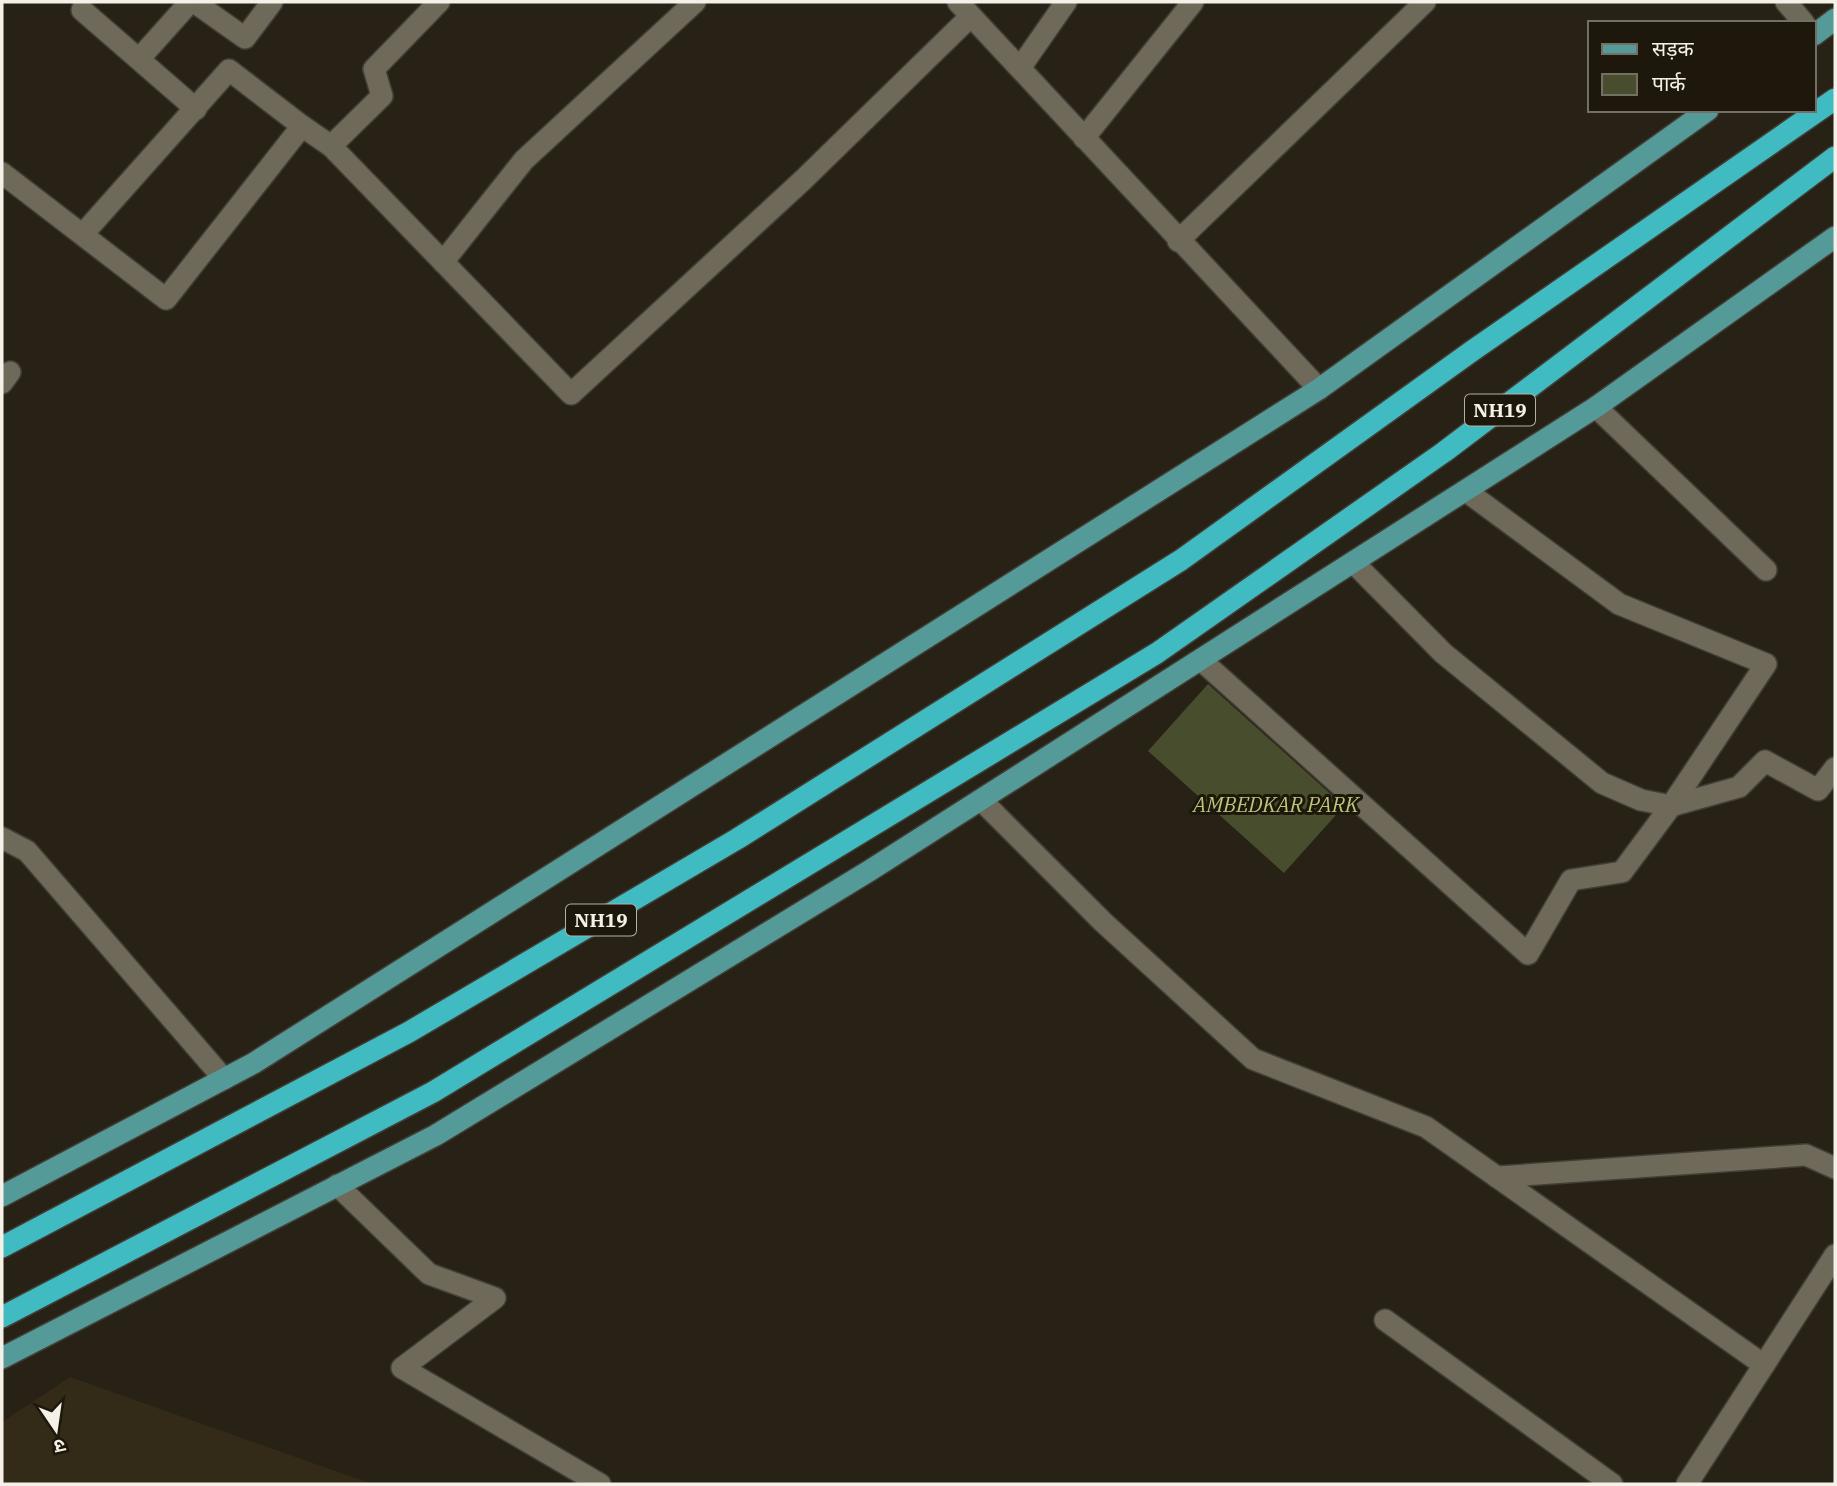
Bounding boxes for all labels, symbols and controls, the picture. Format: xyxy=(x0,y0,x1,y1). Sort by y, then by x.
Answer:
legend xyxy=(1588,21,1816,112)
text: सड़क xyxy=(1652,34,1694,62)
text: पार्क xyxy=(1652,69,1686,97)
road number: NH19 xyxy=(1465,394,1535,426)
park label: AMBEDKAR PARK xyxy=(1191,790,1361,818)
road number: NH19 xyxy=(566,904,636,936)
north arrow xyxy=(21,1395,91,1465)
text: उ xyxy=(51,1434,68,1460)

